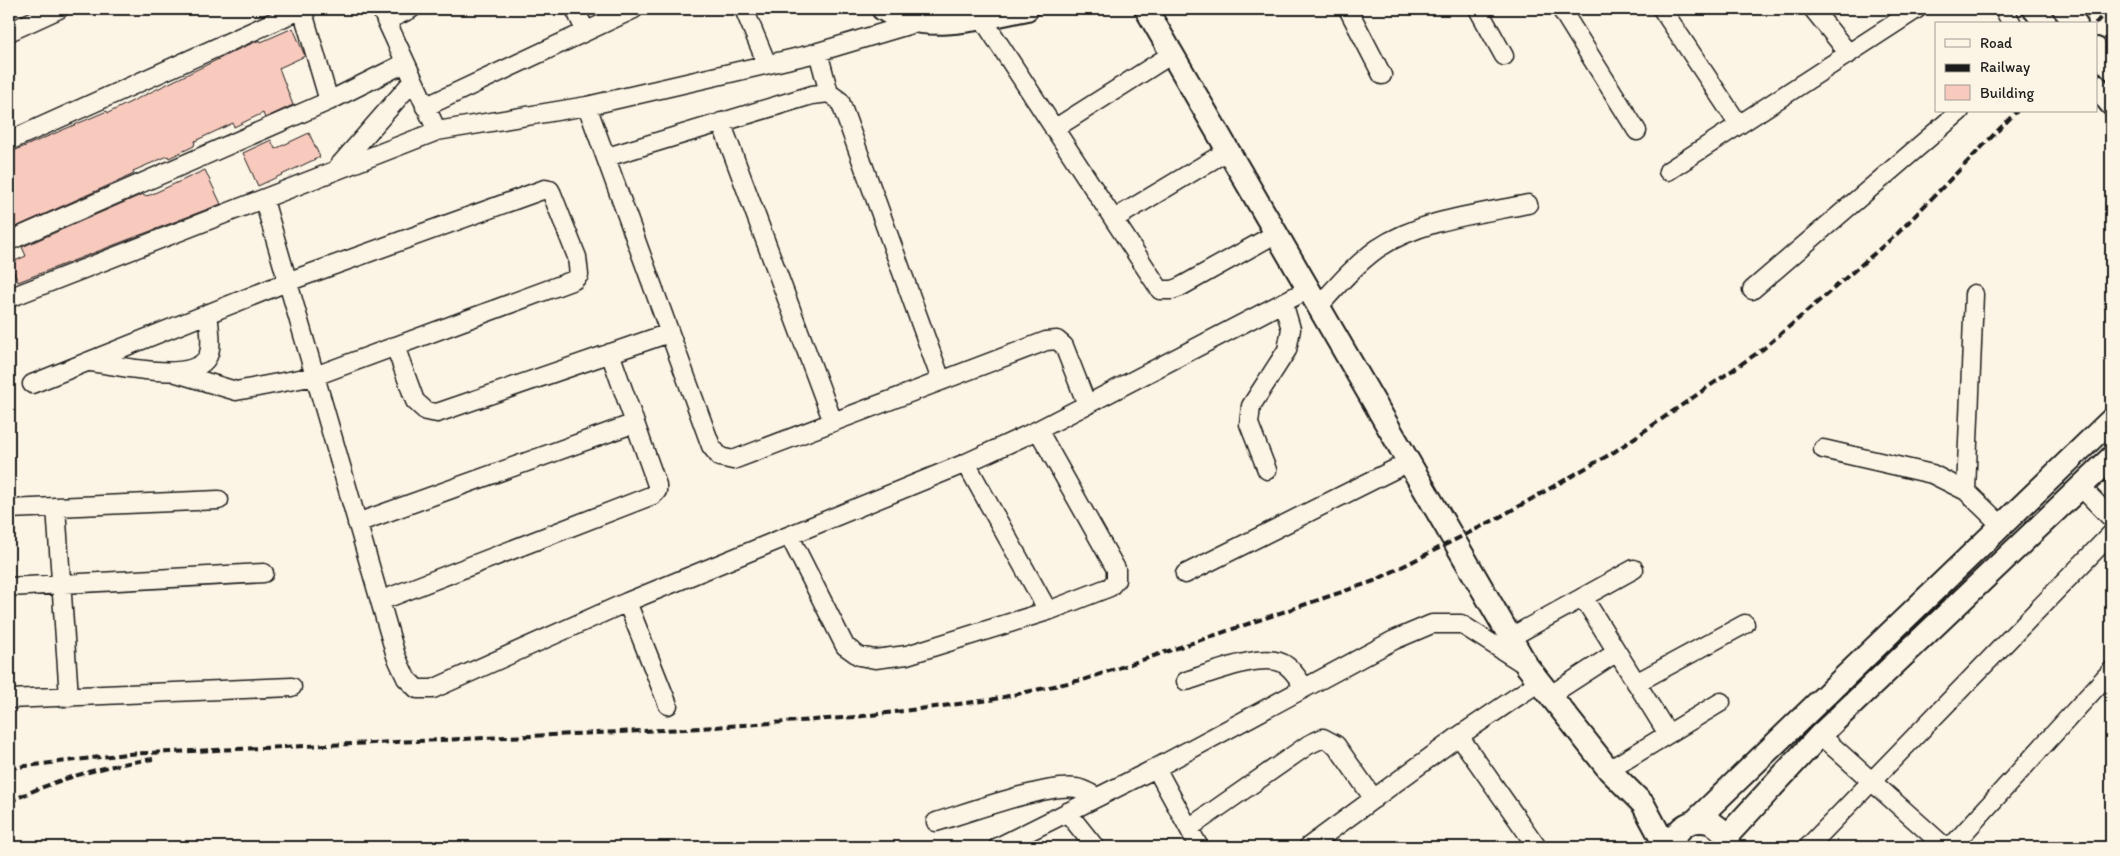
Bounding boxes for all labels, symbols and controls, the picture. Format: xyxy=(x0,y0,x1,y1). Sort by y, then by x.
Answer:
legend xyxy=(1935,22,2098,112)
text: Road xyxy=(1980,34,2013,52)
text: Railway xyxy=(1980,58,2030,76)
text: Building xyxy=(1980,84,2034,102)

